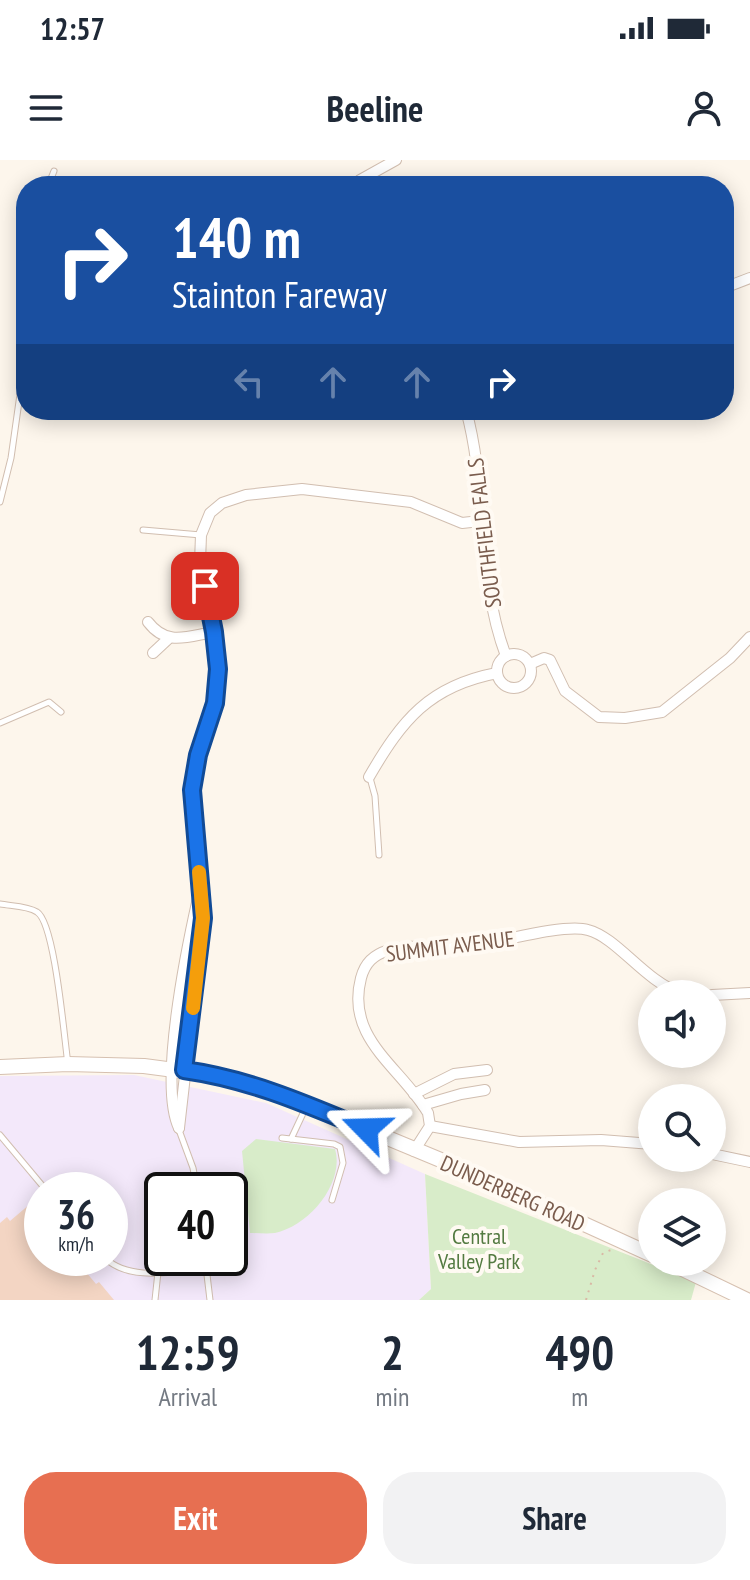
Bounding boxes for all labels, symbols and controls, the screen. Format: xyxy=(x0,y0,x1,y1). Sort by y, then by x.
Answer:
text: 12:57 xyxy=(40,9,105,48)
text: Beeline xyxy=(327,85,423,132)
icon: menu xyxy=(24,86,68,130)
icon: person xyxy=(682,86,726,130)
text: 140 m xyxy=(172,201,301,273)
icon: right xyxy=(40,208,144,312)
text: Stainton Fareway xyxy=(172,271,387,318)
icon: left xyxy=(227,360,271,404)
icon: ahead xyxy=(311,360,355,404)
icon: ahead xyxy=(395,360,439,404)
icon: right xyxy=(479,360,523,404)
street label: SOUTHFIELD FALLS xyxy=(461,456,507,610)
pin xyxy=(171,552,239,620)
icon: arrive xyxy=(183,564,227,608)
street label: SUMMIT AVENUE xyxy=(384,924,516,968)
map controls xyxy=(638,980,726,1276)
button: sound xyxy=(638,980,726,1068)
button: search xyxy=(638,1084,726,1172)
position arrow xyxy=(324,1087,408,1171)
street label: DUNDERBERG ROAD xyxy=(436,1149,590,1237)
speed limit sign: 40 xyxy=(144,1172,248,1276)
text: 36 xyxy=(57,1188,95,1240)
button: layers xyxy=(638,1188,726,1276)
park label: Central Valley Park xyxy=(437,1222,520,1275)
text: km/h xyxy=(58,1231,94,1257)
text: 12:59 xyxy=(136,1321,240,1383)
text: 2 xyxy=(381,1321,404,1383)
text: 490 xyxy=(545,1321,614,1383)
text: Arrival xyxy=(158,1380,217,1413)
text: min xyxy=(375,1380,409,1413)
text: m xyxy=(571,1380,588,1413)
button: Exit xyxy=(24,1472,367,1564)
button: Share xyxy=(383,1472,726,1564)

